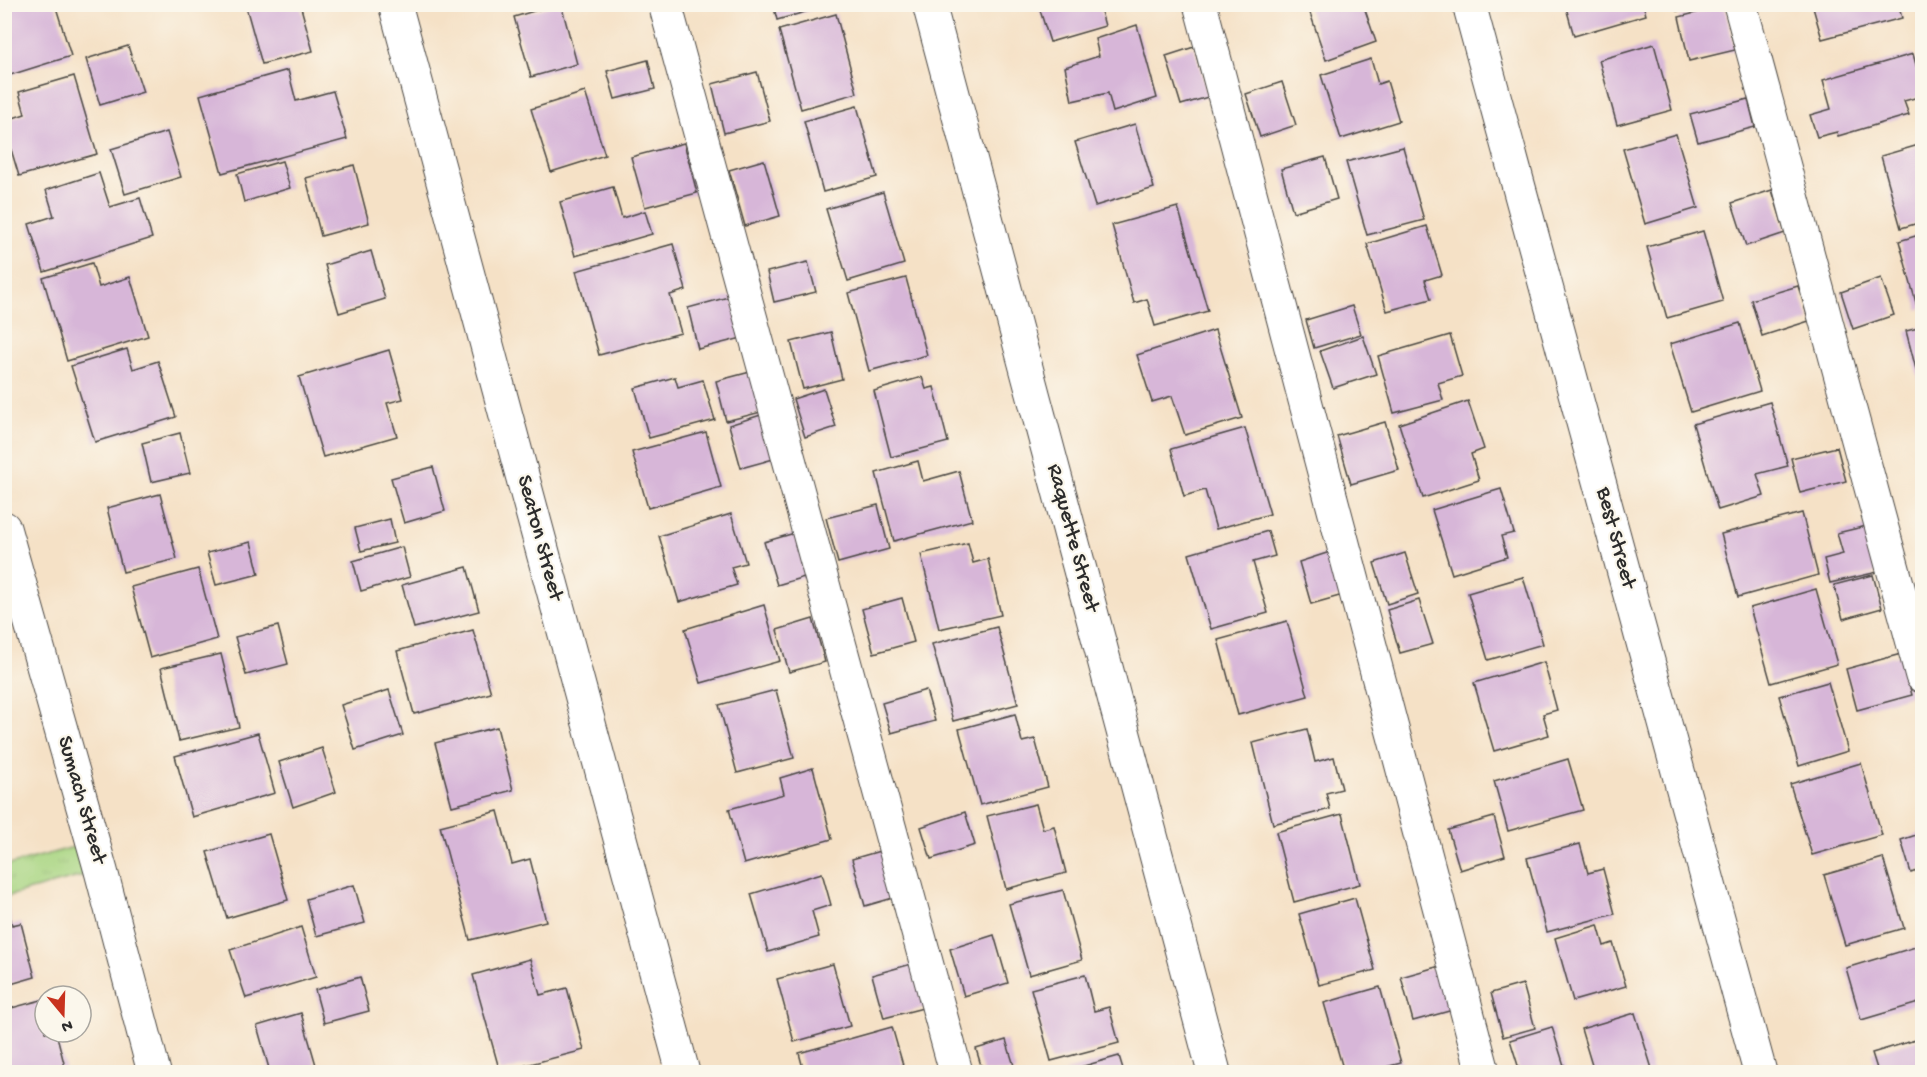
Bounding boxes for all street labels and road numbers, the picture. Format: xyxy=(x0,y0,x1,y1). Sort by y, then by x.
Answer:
street label: Raquette Street xyxy=(1040,461,1105,617)
street label: Seaton Street xyxy=(510,473,569,605)
street label: Best Street xyxy=(1589,484,1641,593)
street label: Sumach Street xyxy=(50,733,112,869)

